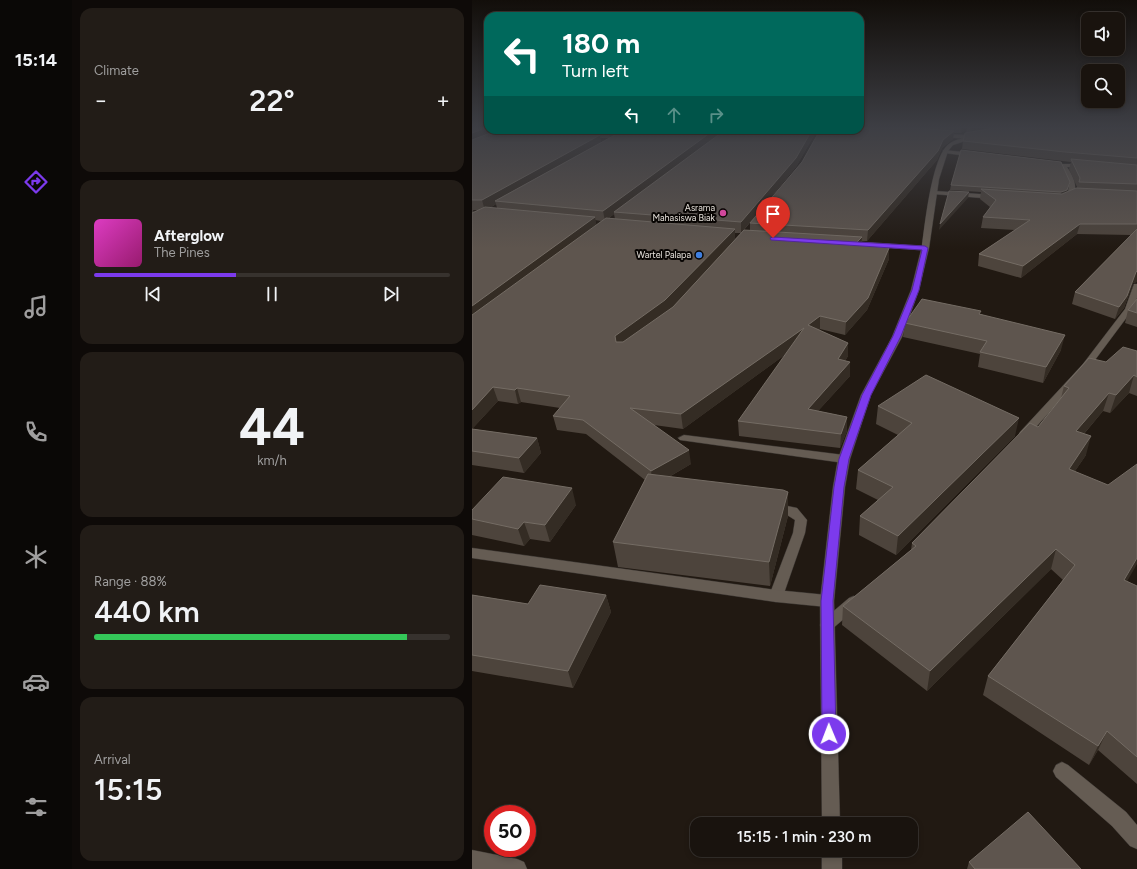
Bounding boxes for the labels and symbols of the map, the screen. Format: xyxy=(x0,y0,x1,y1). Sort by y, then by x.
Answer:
pin xyxy=(756,197,790,238)
place label: Asrama Mahasiswa Biak xyxy=(652,202,716,223)
marker: Asrama Mahasiswa Biak xyxy=(718,208,728,218)
place label: Wartel Palapa xyxy=(636,249,691,260)
marker: Wartel Palapa xyxy=(694,250,704,260)
position arrow xyxy=(808,713,850,755)
speed limit sign: 50 xyxy=(484,805,536,857)

